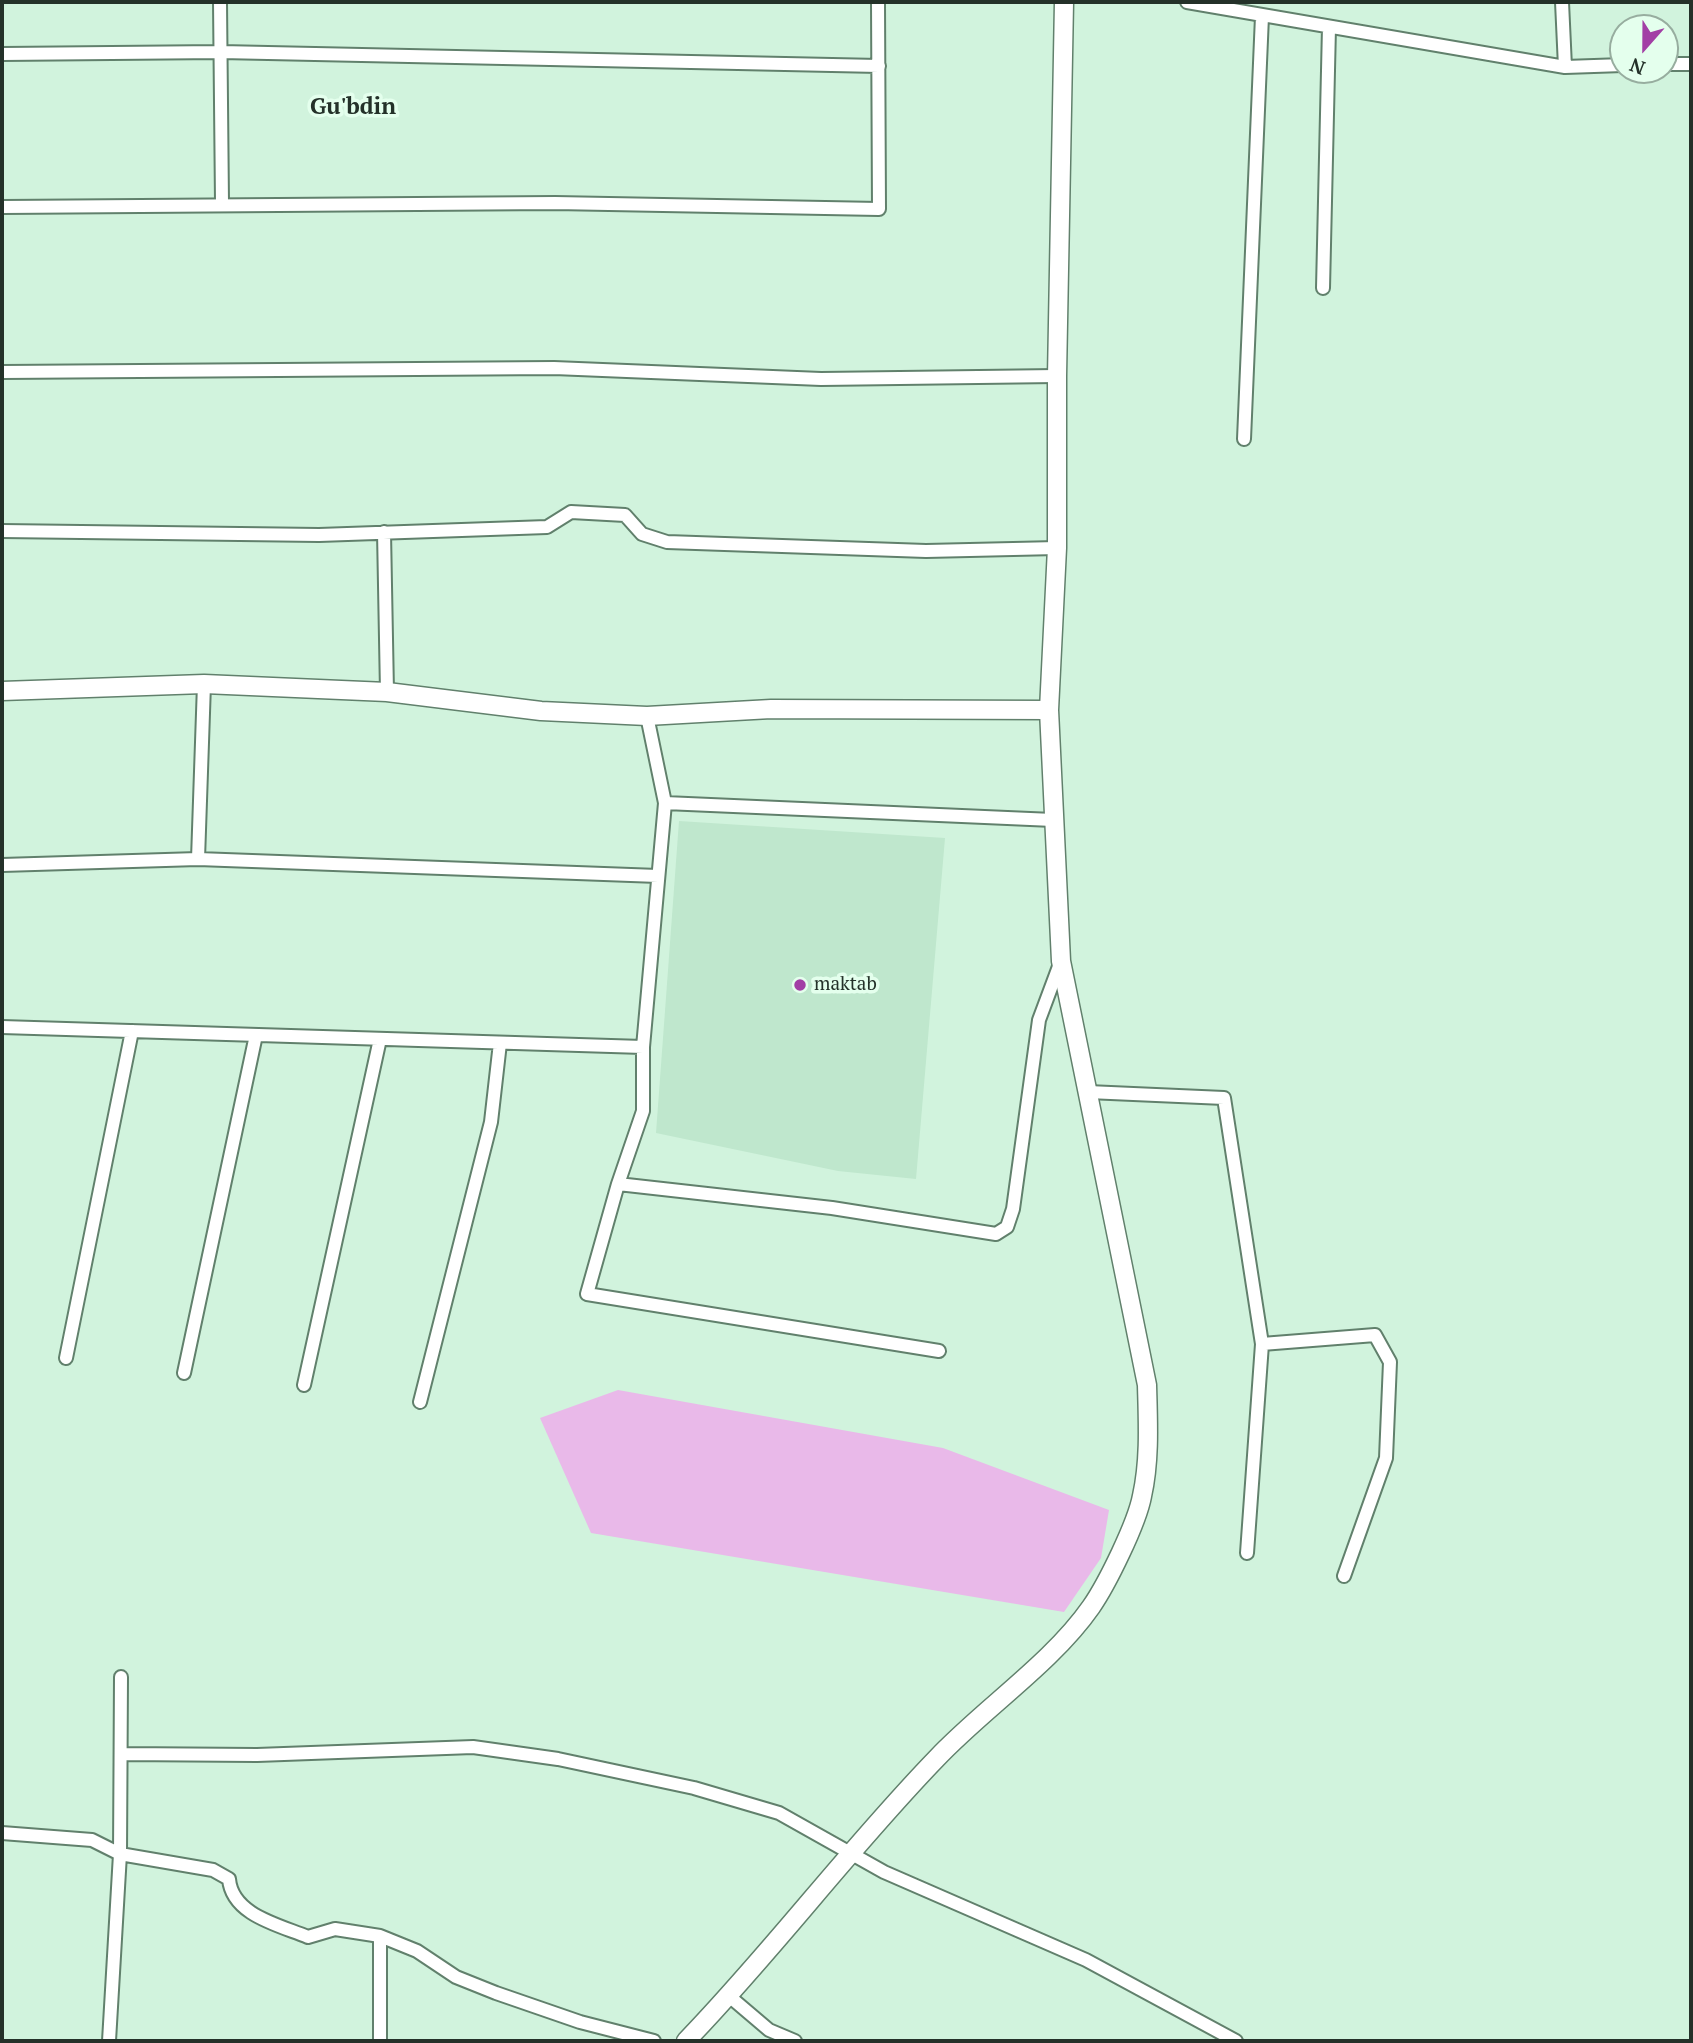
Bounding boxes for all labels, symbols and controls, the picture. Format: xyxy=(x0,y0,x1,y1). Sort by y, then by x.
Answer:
north arrow xyxy=(1609,14,1679,84)
text: N xyxy=(1626,53,1648,81)
district label: Gu'bdin xyxy=(310,93,396,121)
place label: maktab xyxy=(814,974,877,996)
marker: maktab xyxy=(792,977,808,993)

